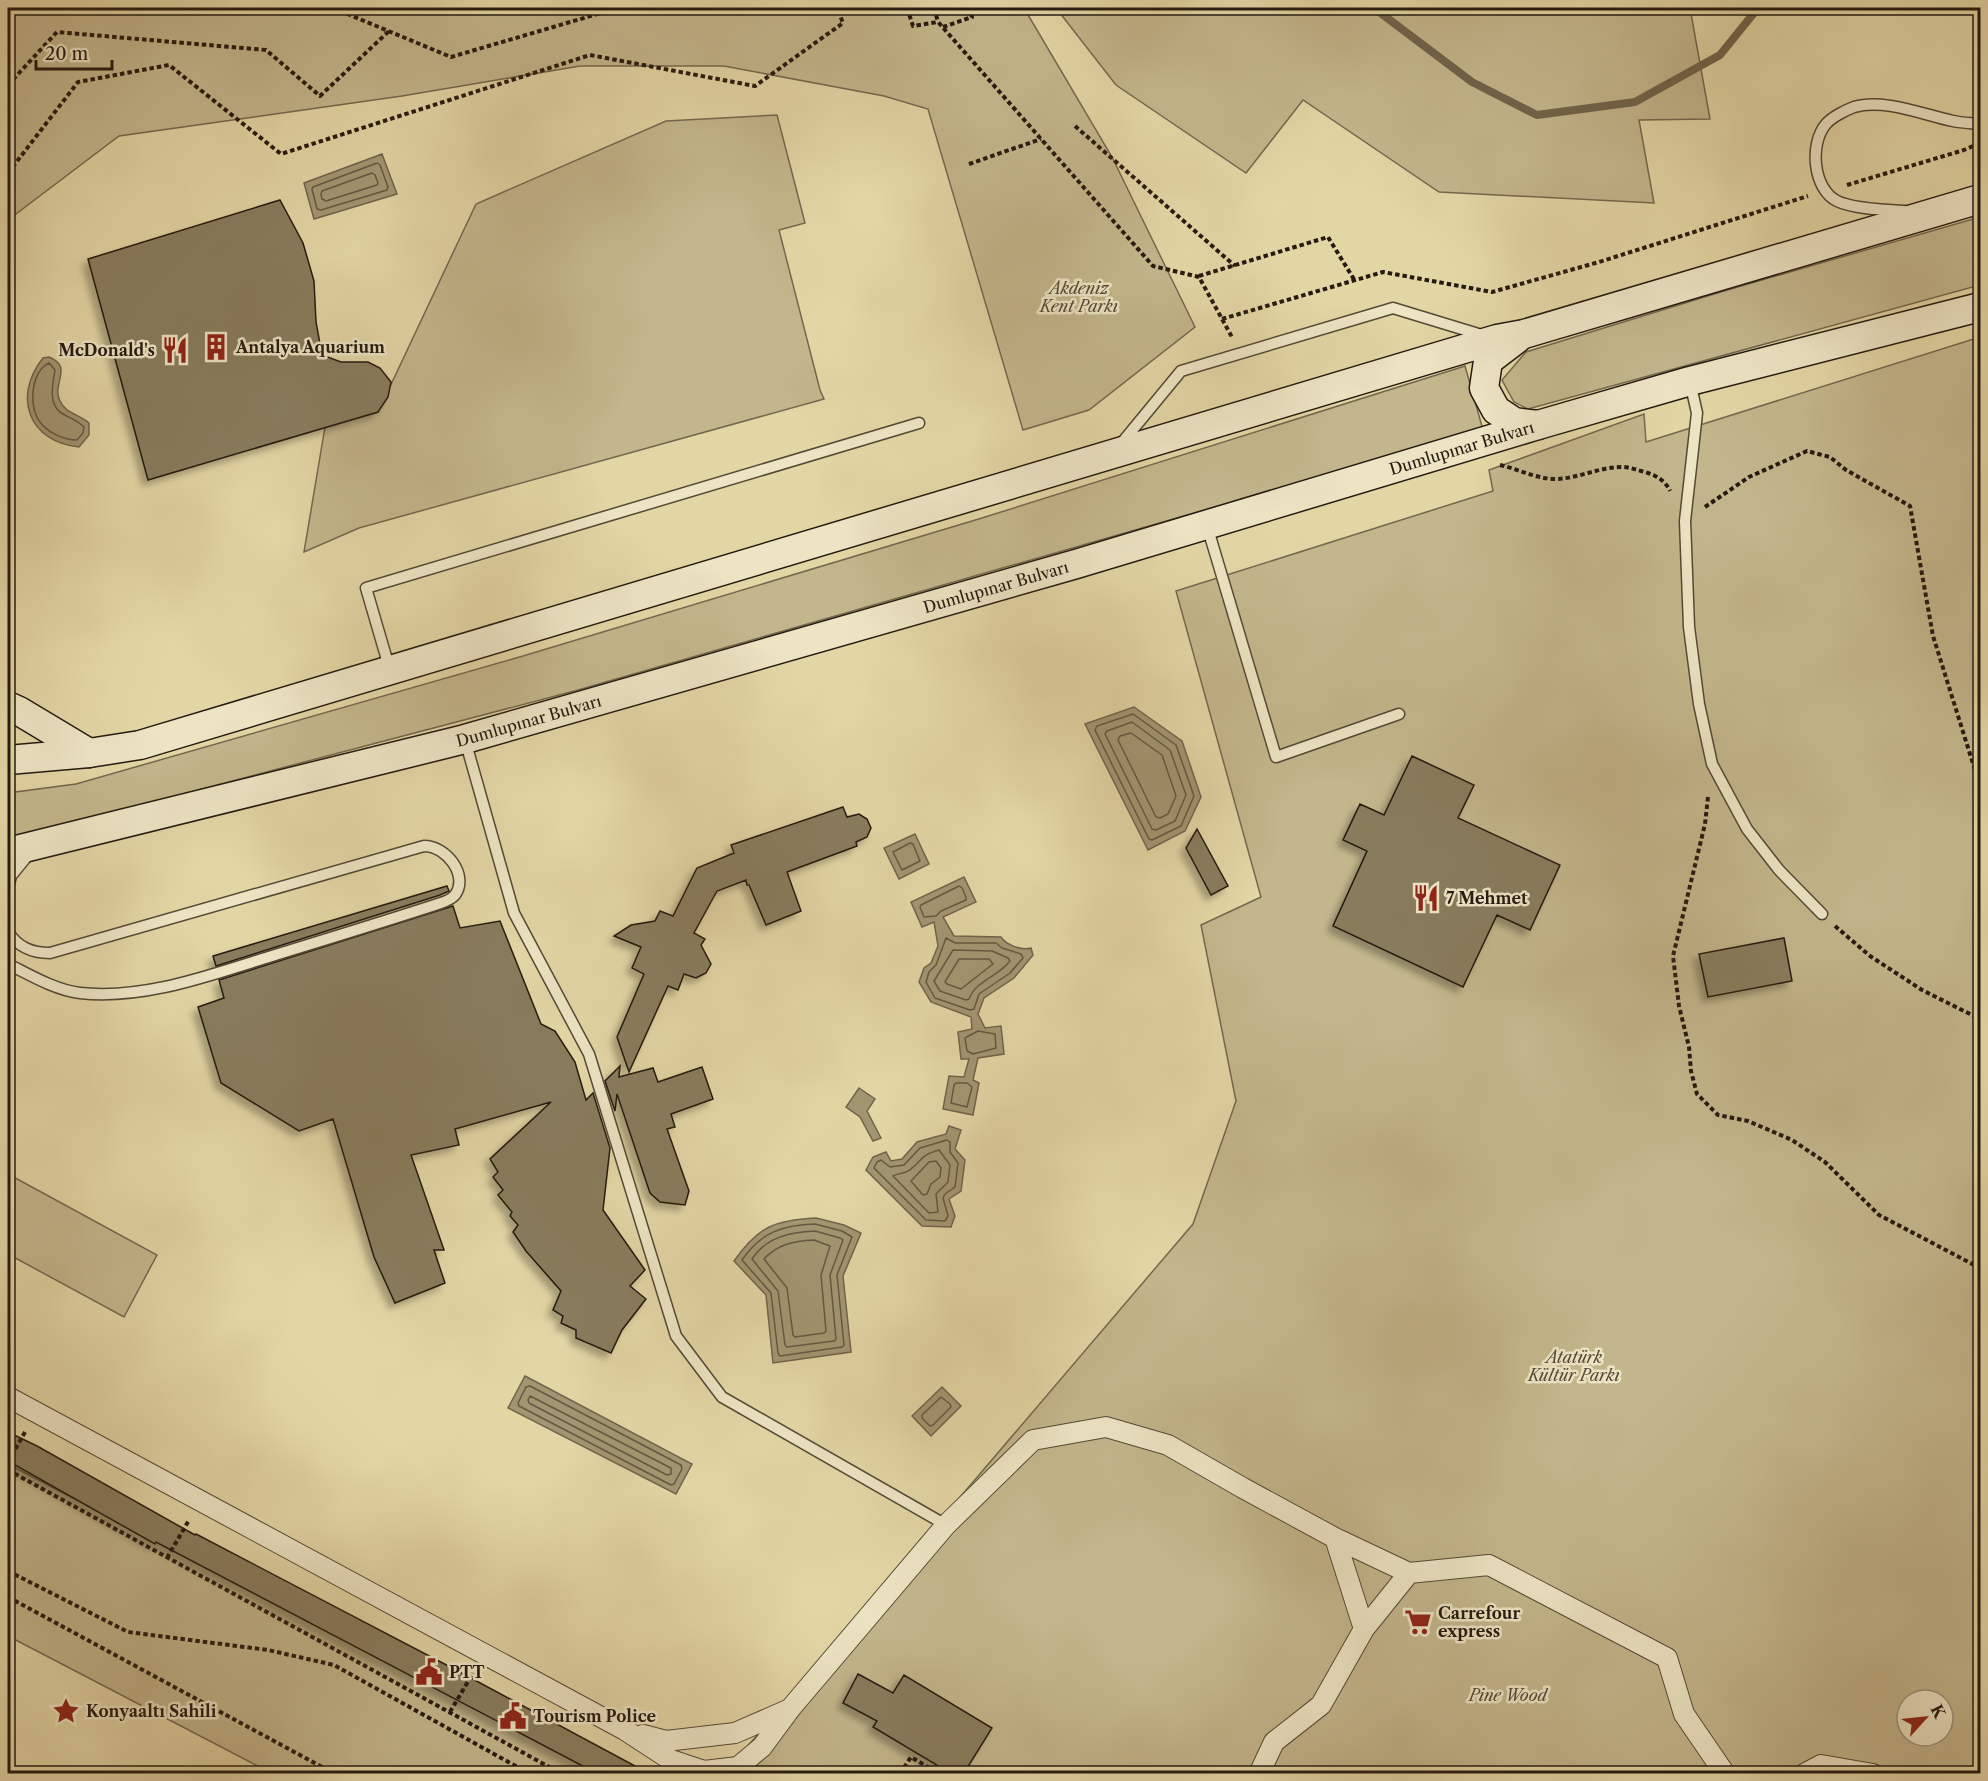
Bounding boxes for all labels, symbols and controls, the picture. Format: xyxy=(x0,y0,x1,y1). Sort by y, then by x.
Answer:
scale bar xyxy=(36,33,112,71)
text: 20 m xyxy=(45,43,89,65)
park label: Akdeniz Kent Parkı xyxy=(1038,278,1118,316)
building icon: Antalya Aquarium xyxy=(201,332,231,362)
restaurant icon: McDonald's xyxy=(160,335,190,365)
place label: Antalya Aquarium xyxy=(235,337,385,357)
place label: McDonald's xyxy=(58,340,155,360)
street label: Dumlupınar Bulvarı xyxy=(1387,417,1537,479)
street label: Dumlupınar Bulvarı xyxy=(921,557,1071,617)
street label: Dumlupınar Bulvarı xyxy=(454,690,604,751)
restaurant icon: 7 Mehmet xyxy=(1411,883,1441,913)
place label: 7 Mehmet xyxy=(1446,888,1528,908)
park label: Atatürk Kültür Parkı xyxy=(1526,1347,1620,1385)
place label: Carrefour express xyxy=(1438,1603,1520,1641)
supermarket icon: Carrefour express xyxy=(1403,1607,1433,1637)
public building icon: PTT xyxy=(414,1657,444,1687)
place label: PTT xyxy=(449,1662,485,1682)
park label: Pine Wood xyxy=(1467,1685,1549,1705)
north arrow xyxy=(1895,1688,1955,1748)
place icon: Konyaaltı Sahili xyxy=(51,1696,81,1726)
place label: Konyaaltı Sahili xyxy=(86,1701,217,1721)
public building icon: Tourism Police xyxy=(498,1701,528,1731)
text: K xyxy=(1927,1701,1951,1723)
place label: Tourism Police xyxy=(533,1706,657,1726)

